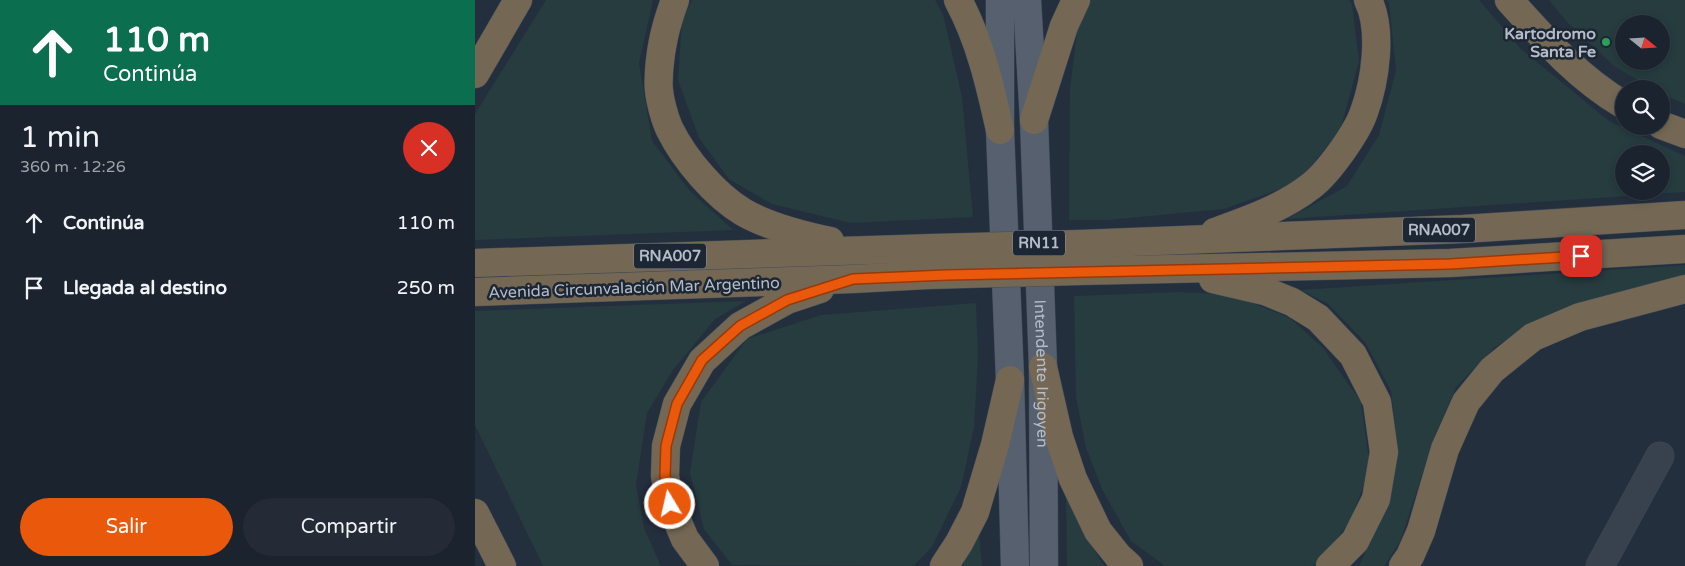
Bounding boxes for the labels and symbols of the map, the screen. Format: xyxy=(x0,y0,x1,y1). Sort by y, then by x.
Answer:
north arrow xyxy=(1615,15,1670,70)
place label: Kartodromo Santa Fe xyxy=(1504,24,1596,62)
marker: Kartodromo Santa Fe xyxy=(1600,36,1612,48)
road number: RNA007 xyxy=(1403,218,1475,242)
road number: RN11 xyxy=(1013,230,1065,256)
pin xyxy=(1560,235,1602,277)
road number: RNA007 xyxy=(634,244,706,268)
street label: Avenida Circunvalación Mar Argentino xyxy=(488,273,780,303)
street label: Intendente Irigoyen xyxy=(1030,299,1052,448)
position arrow xyxy=(643,477,695,529)

